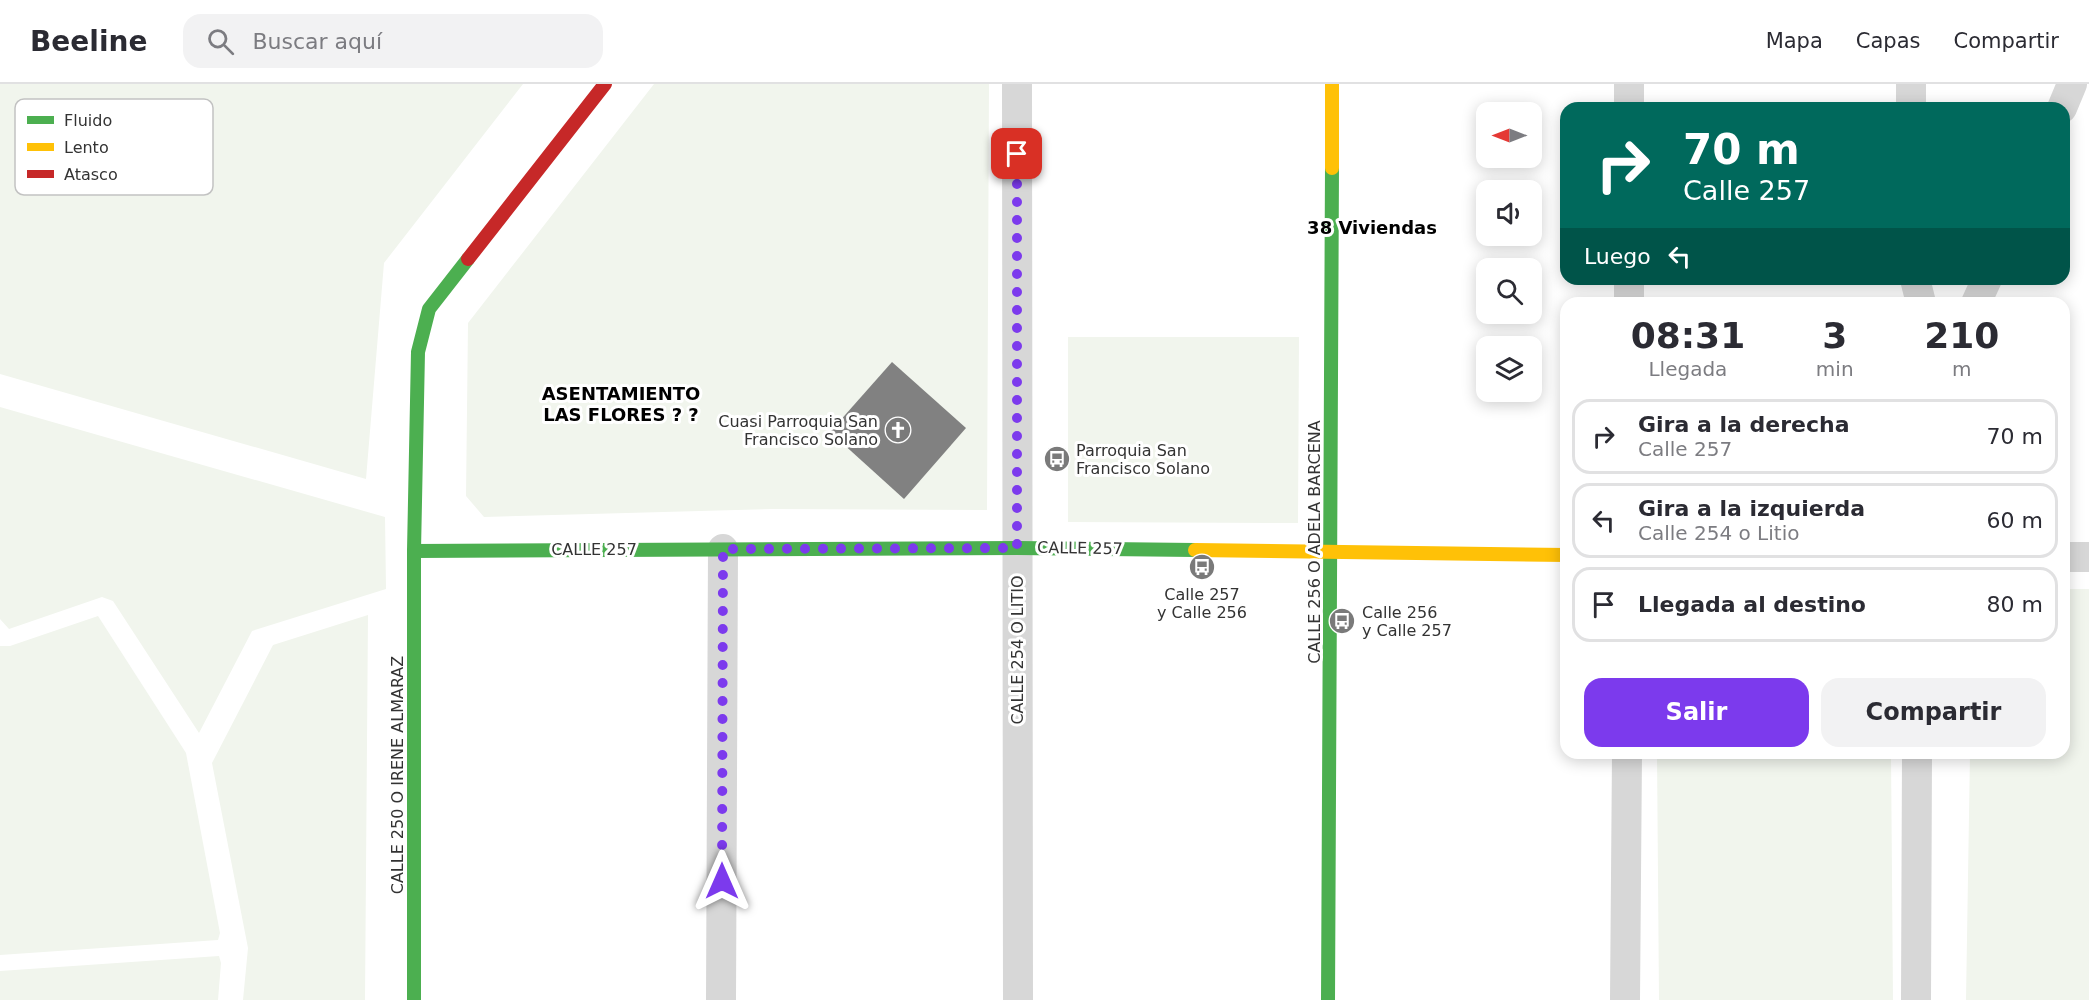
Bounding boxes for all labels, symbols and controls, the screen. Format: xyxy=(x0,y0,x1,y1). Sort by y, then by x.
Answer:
search box xyxy=(183,14,603,68)
text: Beeline xyxy=(30,25,147,58)
icon: search xyxy=(204,25,237,58)
text: Buscar aquí xyxy=(252,29,382,54)
text: Mapa xyxy=(1766,29,1823,53)
text: Capas xyxy=(1856,29,1920,53)
text: Compartir xyxy=(1953,29,2059,53)
legend xyxy=(15,99,213,195)
north arrow xyxy=(1476,102,1542,168)
map controls xyxy=(1476,102,1542,402)
text: Fluido xyxy=(64,111,112,130)
text: 70 m xyxy=(1683,125,1800,174)
icon: right xyxy=(1584,126,1662,204)
pin xyxy=(991,128,1042,179)
icon: arrive xyxy=(1000,137,1033,170)
text: Lento xyxy=(64,138,109,157)
text: Atasco xyxy=(64,165,118,184)
text: Calle 257 xyxy=(1683,175,1810,206)
button: sound xyxy=(1476,180,1542,246)
district label: 38 Viviendas xyxy=(1307,217,1437,238)
icon: left xyxy=(1663,240,1696,273)
text: Luego xyxy=(1584,244,1651,269)
button: search xyxy=(1476,258,1542,324)
text: 08:31 xyxy=(1631,315,1745,356)
text: 3 xyxy=(1822,315,1847,356)
text: 210 xyxy=(1924,315,1999,356)
button: layers xyxy=(1476,336,1542,402)
text: Llegada xyxy=(1648,357,1727,381)
text: min xyxy=(1816,357,1854,381)
text: m xyxy=(1952,357,1972,381)
district label: ASENTAMIENTO LAS FLORES ? ? xyxy=(542,383,700,425)
place label: Cuasi Parroquia San Francisco Solano xyxy=(718,412,878,449)
text: Gira a la derecha xyxy=(1638,412,1850,437)
church icon: Cuasi Parroquia San Francisco Solano xyxy=(883,415,913,445)
street label: CALLE 256 O ADELA BARCENA xyxy=(1305,420,1324,664)
icon: right xyxy=(1587,420,1620,453)
text: 70 m xyxy=(1987,424,2043,449)
text: Calle 257 xyxy=(1638,437,1732,461)
place label: Parroquia San Francisco Solano xyxy=(1076,441,1210,478)
bus stop icon: Parroquia San Francisco Solano xyxy=(1042,444,1072,474)
text: Gira a la izquierda xyxy=(1638,496,1865,521)
icon: left xyxy=(1587,504,1620,537)
text: 60 m xyxy=(1987,508,2043,533)
text: Calle 254 o Litio xyxy=(1638,521,1799,545)
street label: CALLE 257 xyxy=(1037,538,1123,558)
street label: CALLE 257 xyxy=(551,540,637,559)
bus stop icon: Calle 257 y Calle 256 xyxy=(1187,552,1217,582)
street label: CALLE 254 O LITIO xyxy=(1008,575,1027,725)
place label: Calle 257 y Calle 256 xyxy=(1157,585,1247,622)
icon: arrive xyxy=(1587,588,1620,621)
text: Llegada al destino xyxy=(1638,592,1866,617)
text: 80 m xyxy=(1987,592,2043,617)
place label: Calle 256 y Calle 257 xyxy=(1362,603,1452,640)
bus stop icon: Calle 256 y Calle 257 xyxy=(1327,606,1357,636)
street label: CALLE 250 O IRENE ALMARAZ xyxy=(388,656,407,894)
button: Salir xyxy=(1584,678,1809,747)
button: Compartir xyxy=(1821,678,2046,747)
position arrow xyxy=(690,849,754,913)

